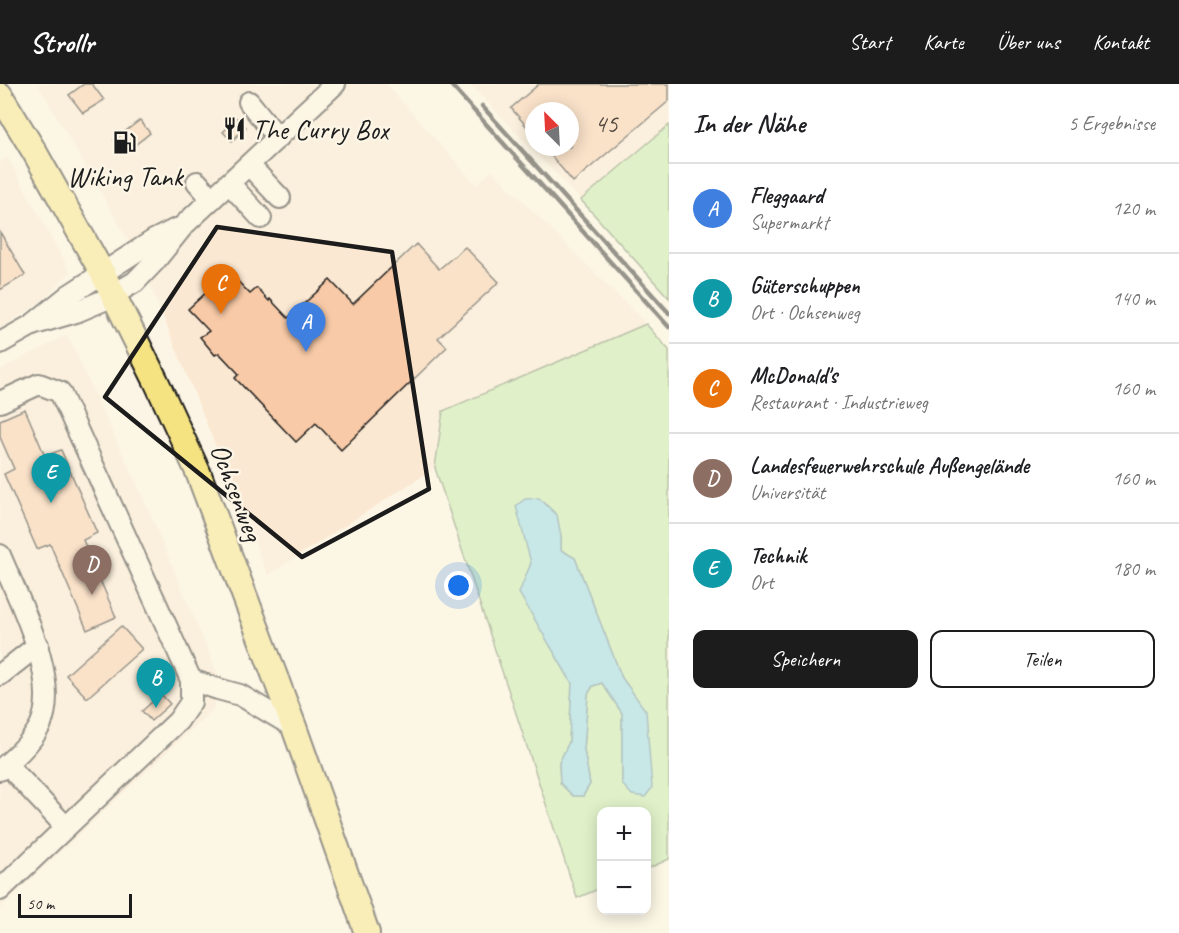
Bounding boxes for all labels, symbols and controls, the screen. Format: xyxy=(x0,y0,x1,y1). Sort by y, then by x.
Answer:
text: Strollr xyxy=(30,25,94,60)
text: Start xyxy=(849,29,890,55)
text: Karte xyxy=(923,29,964,55)
text: Über uns xyxy=(997,29,1060,55)
text: Kontakt xyxy=(1093,29,1149,55)
north arrow xyxy=(525,102,579,156)
house number: 45 xyxy=(594,107,619,140)
text: In der Nähe xyxy=(693,107,805,140)
text: 5 Ergebnisse xyxy=(1068,111,1155,136)
place label: The Curry Box xyxy=(252,112,391,147)
restaurant icon: The Curry Box xyxy=(221,116,247,142)
fuel station icon: Wiking Tank xyxy=(112,130,138,156)
place label: Wiking Tank xyxy=(67,159,184,194)
text: Fleggaard xyxy=(750,182,823,210)
text: A xyxy=(707,196,718,221)
text: 120 m xyxy=(1112,196,1155,221)
text: Supermarkt xyxy=(750,210,829,235)
pin: C xyxy=(202,264,240,314)
text: Güterschuppen xyxy=(750,272,860,300)
text: B xyxy=(707,286,718,311)
text: 140 m xyxy=(1112,286,1155,311)
text: Ort · Ochsenweg xyxy=(750,300,860,325)
pin: A xyxy=(286,302,326,352)
text: McDonald's xyxy=(750,362,837,390)
text: C xyxy=(708,376,717,401)
text: 160 m xyxy=(1112,376,1155,401)
text: Restaurant · Industrieweg xyxy=(750,390,928,415)
street label: Ochsenweg xyxy=(203,438,272,547)
text: Landesfeuerwehrschule Außengelände xyxy=(750,452,1029,480)
pin: E xyxy=(32,454,70,503)
text: D xyxy=(707,466,718,491)
text: 160 m xyxy=(1112,466,1155,491)
text: Universität xyxy=(750,480,825,505)
text: Technik xyxy=(750,542,806,570)
pin: D xyxy=(72,546,112,595)
text: E xyxy=(707,556,718,581)
text: 180 m xyxy=(1112,556,1155,581)
text: Ort xyxy=(750,570,774,595)
your location xyxy=(444,571,473,600)
button: Speichern xyxy=(693,630,918,688)
button: Teilen xyxy=(930,630,1155,688)
pin: B xyxy=(136,658,176,708)
map controls xyxy=(597,807,651,915)
button: + xyxy=(597,807,651,861)
button: − xyxy=(597,861,651,915)
scale bar xyxy=(18,891,132,918)
text: 50 m xyxy=(27,894,54,914)

